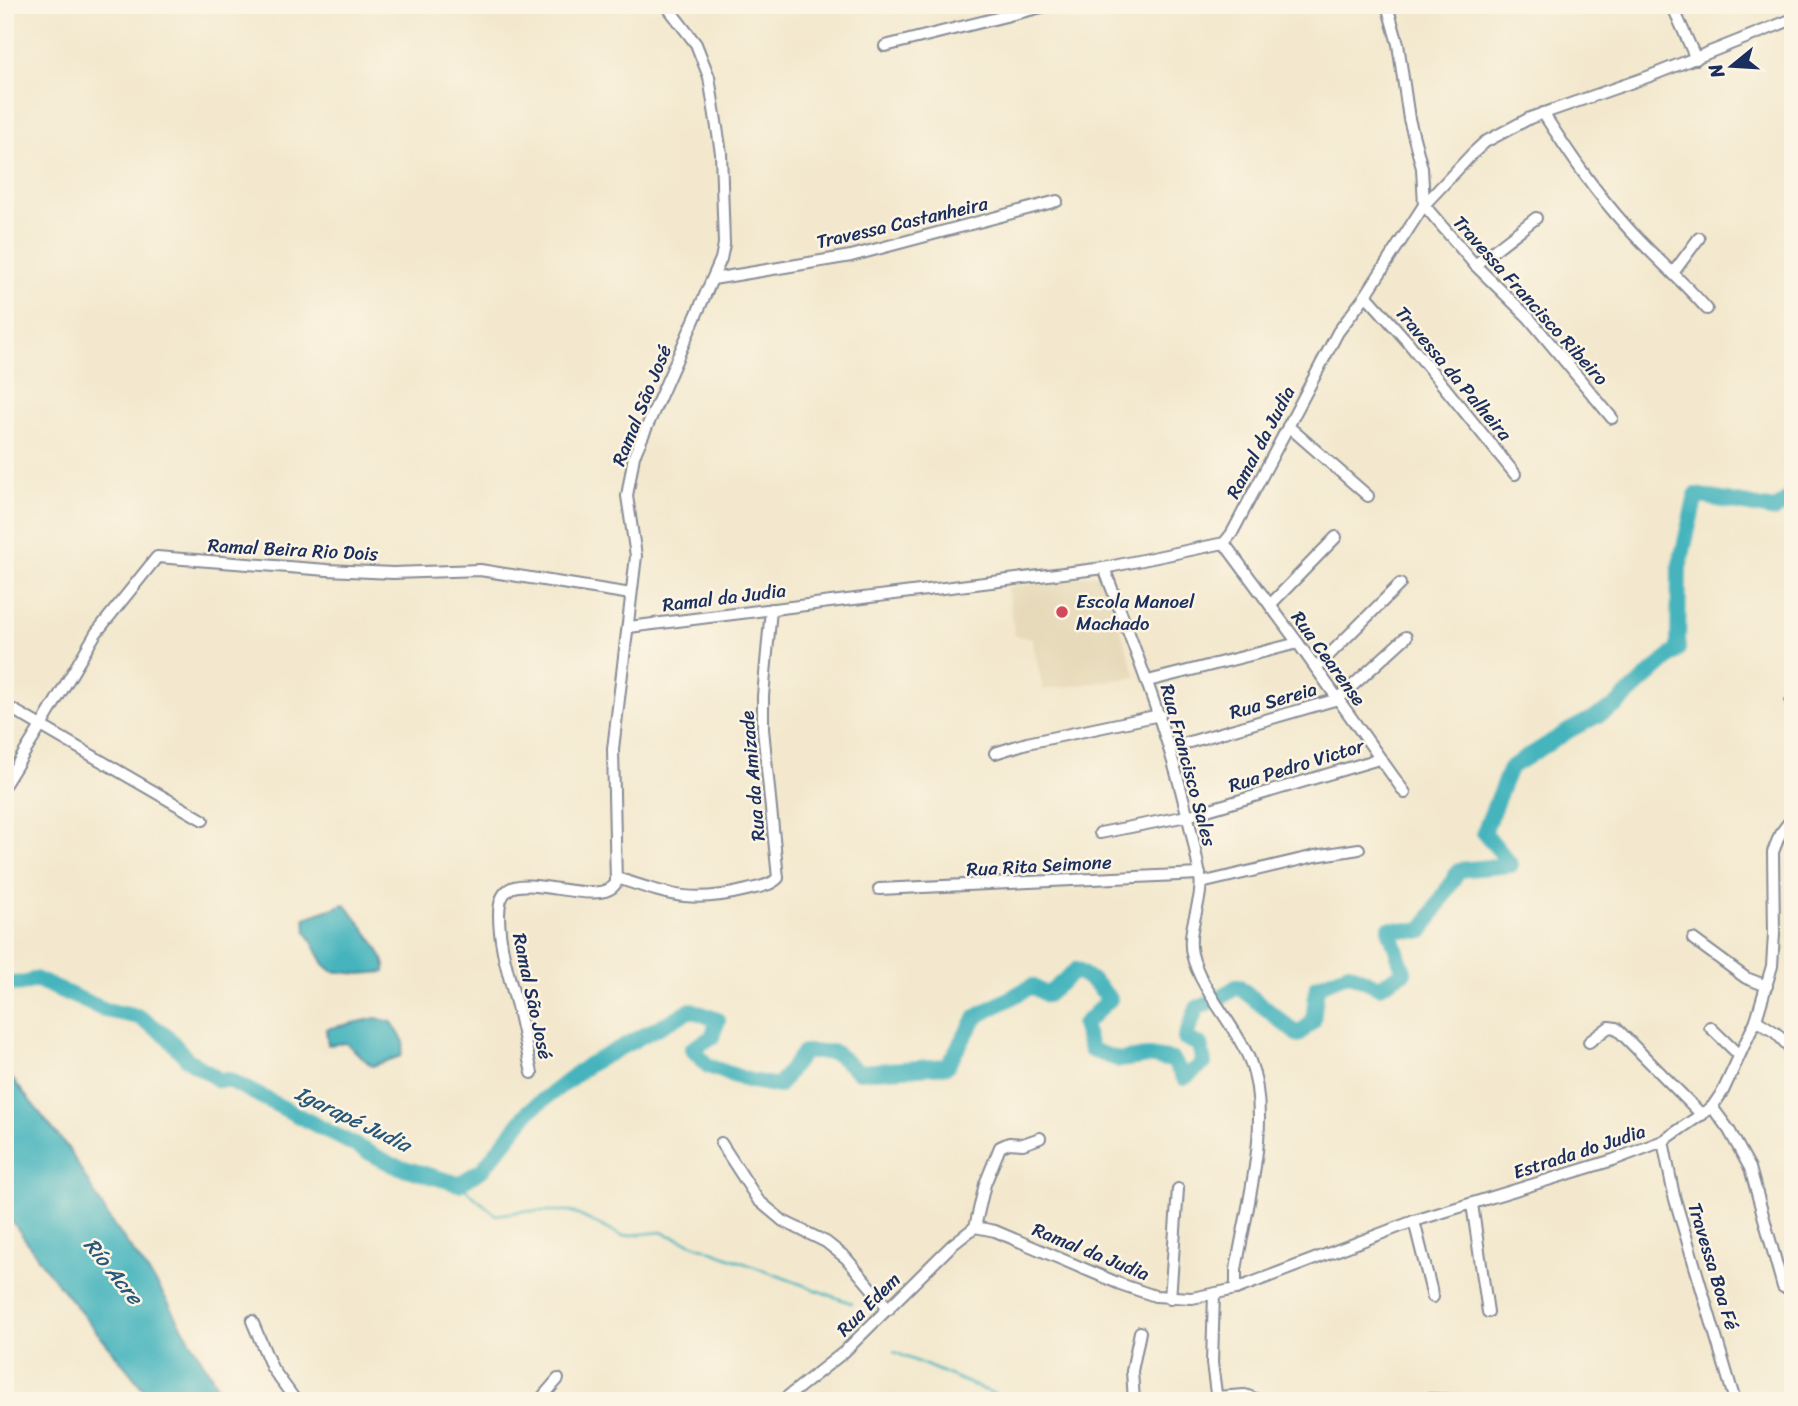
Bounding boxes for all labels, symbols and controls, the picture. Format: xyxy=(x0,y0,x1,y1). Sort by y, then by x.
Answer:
north arrow xyxy=(1696,32,1766,102)
text: N xyxy=(1698,59,1734,83)
street label: Travessa Castanheira xyxy=(813,187,992,258)
street label: Travessa Francisco Ribeiro xyxy=(1445,207,1617,394)
street label: Travessa da Palheira xyxy=(1387,298,1521,449)
street label: Ramal São José xyxy=(602,339,681,471)
street label: Ramal da Judia xyxy=(1217,379,1304,505)
street label: Ramal Beira Rio Dois xyxy=(207,529,379,570)
street label: Ramal da Judia xyxy=(661,574,788,621)
place label: Escola Manoel Machado xyxy=(1076,585,1195,640)
street label: Rua Cearense xyxy=(1282,603,1375,713)
marker: Escola Manoel Machado xyxy=(1054,604,1070,620)
street label: Rua Sereia xyxy=(1226,672,1321,729)
street label: Rua Francisco Sales xyxy=(1151,680,1226,850)
street label: Rua da Amizade xyxy=(730,709,775,843)
street label: Rua Pedro Victor xyxy=(1224,729,1369,802)
street label: Rua Rita Seimone xyxy=(966,845,1113,886)
street label: Ramal São José xyxy=(503,930,562,1063)
water label: Igarapé Judia xyxy=(288,1074,419,1164)
street label: Estrada do Judia xyxy=(1509,1114,1650,1188)
street label: Travessa Boa Fé xyxy=(1678,1198,1749,1334)
street label: Ramal da Judia xyxy=(1027,1213,1155,1290)
water label: Río Acre xyxy=(74,1229,154,1315)
street label: Rua Edem xyxy=(828,1264,908,1344)

